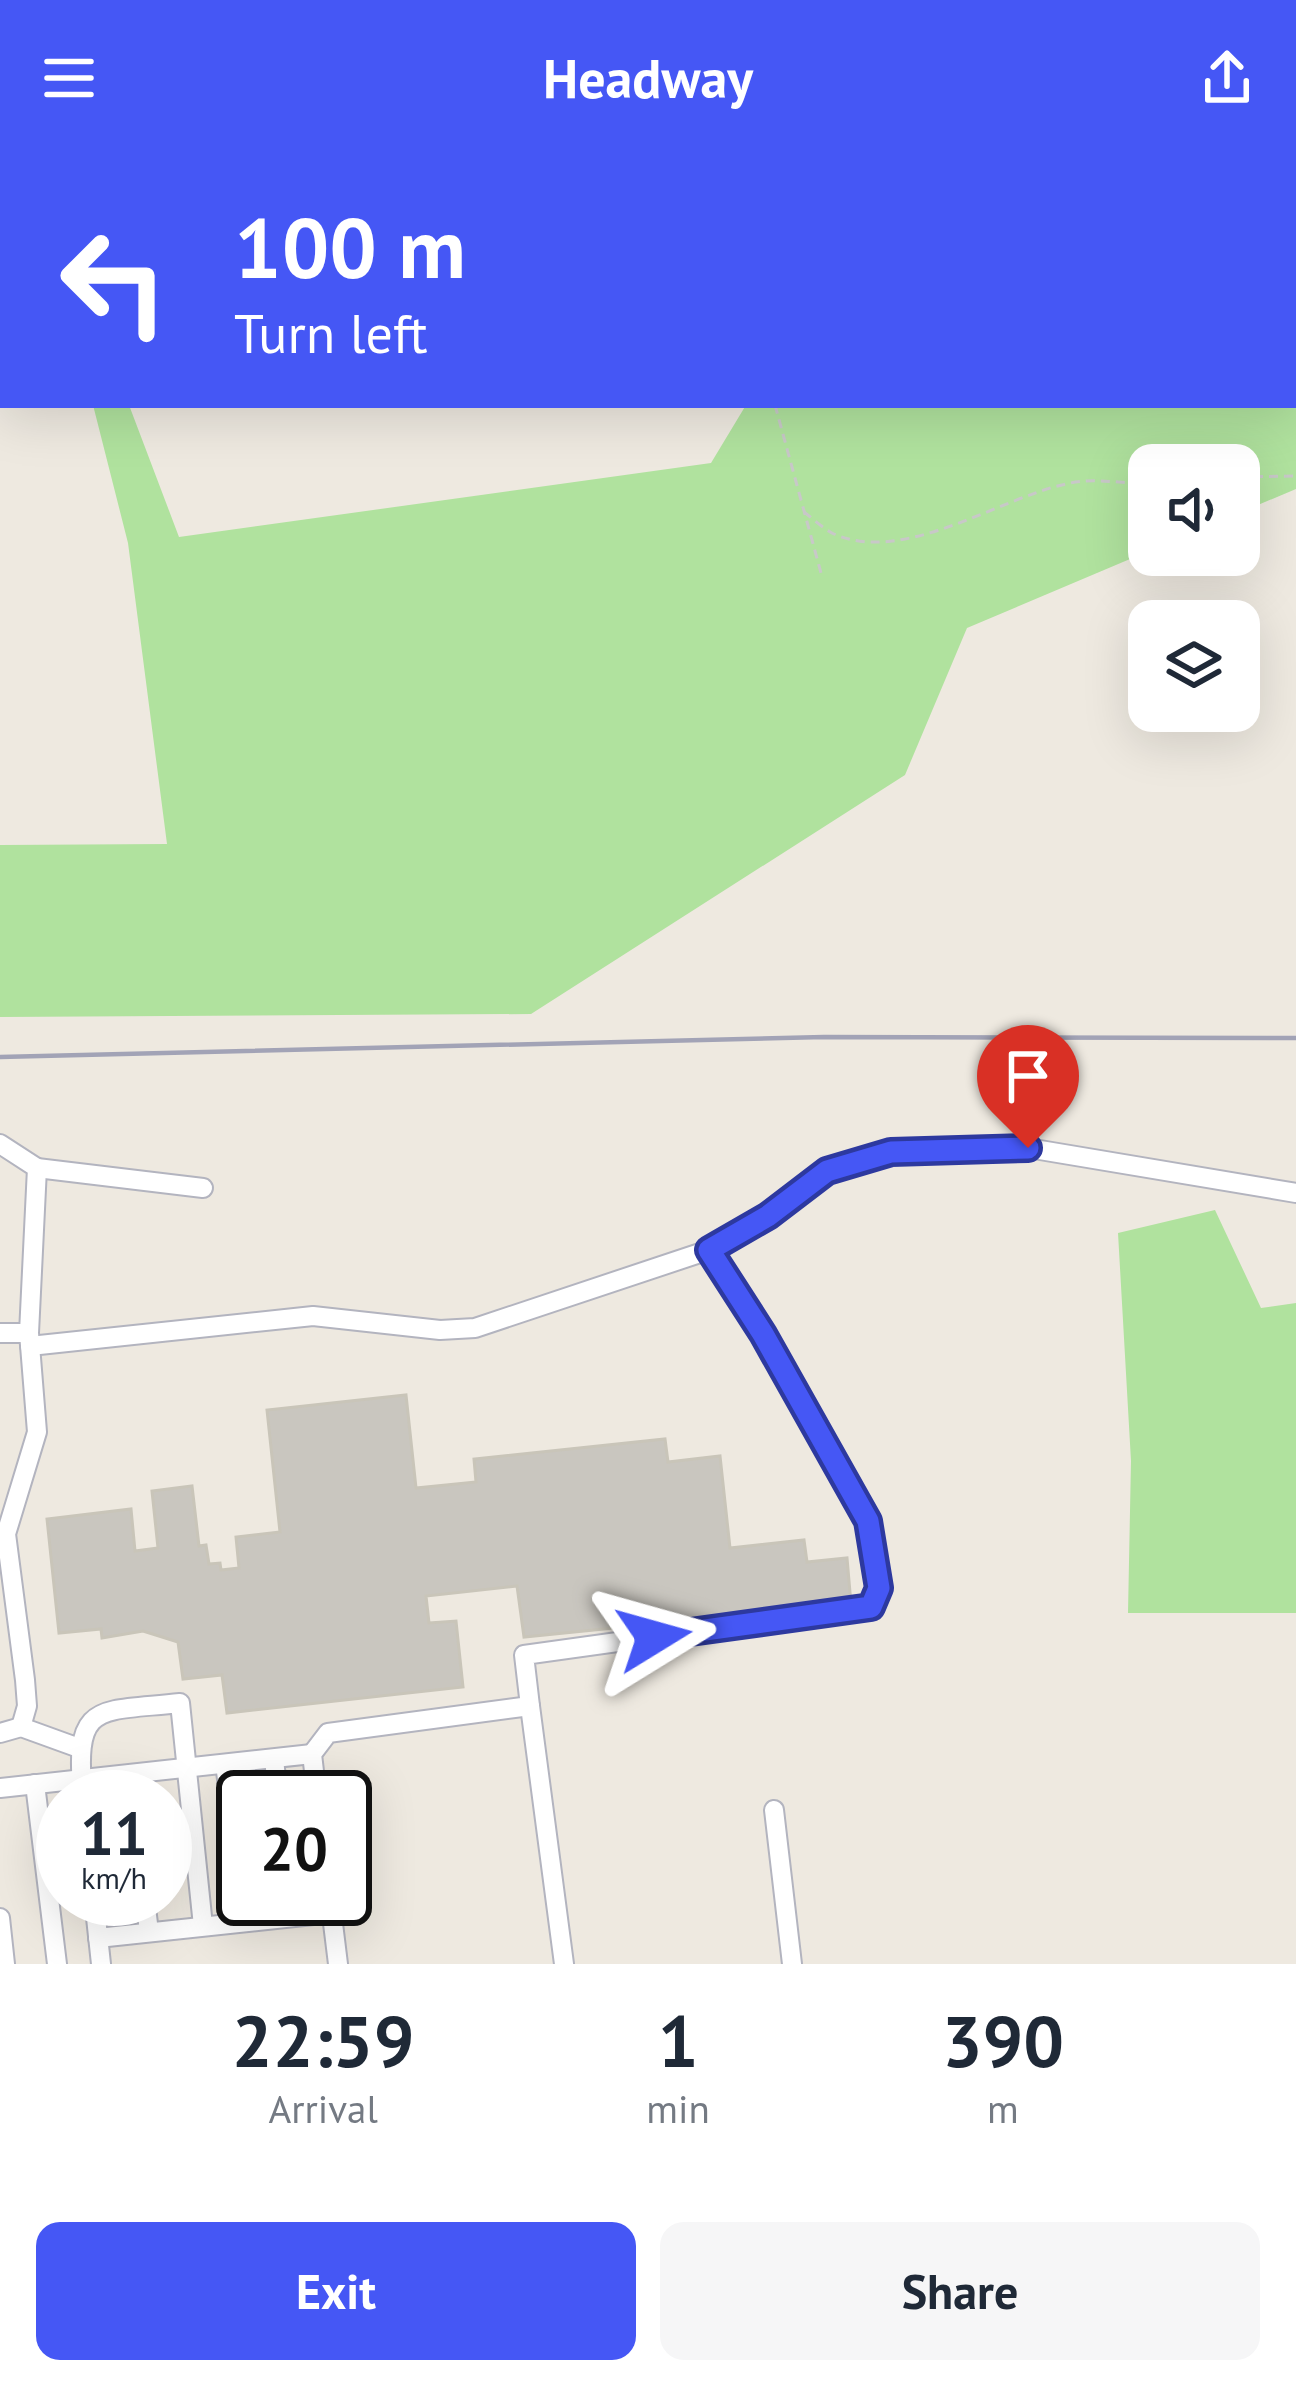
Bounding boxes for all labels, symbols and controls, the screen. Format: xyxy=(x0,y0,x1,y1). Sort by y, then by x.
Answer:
text: Headway xyxy=(543,43,753,113)
icon: menu xyxy=(36,45,102,111)
icon: share xyxy=(1194,45,1260,111)
text: 100 m xyxy=(234,192,466,301)
icon: left xyxy=(36,204,192,360)
text: Turn left xyxy=(234,298,428,368)
map controls xyxy=(1128,444,1260,732)
button: sound xyxy=(1128,444,1260,576)
button: layers xyxy=(1128,600,1260,732)
pin xyxy=(977,1025,1079,1148)
icon: arrive xyxy=(995,1043,1061,1109)
position arrow xyxy=(591,1574,717,1700)
speed limit sign: 20 xyxy=(216,1770,372,1926)
text: 11 xyxy=(80,1794,148,1872)
text: km/h xyxy=(81,1858,147,1897)
text: 22:59 xyxy=(232,1994,415,2087)
text: 1 xyxy=(658,1994,699,2087)
text: 390 xyxy=(942,1994,1064,2087)
text: Arrival xyxy=(269,2083,378,2134)
text: min xyxy=(646,2083,710,2134)
text: m xyxy=(987,2083,1019,2134)
button: Exit xyxy=(36,2222,636,2360)
button: Share xyxy=(660,2222,1260,2360)

